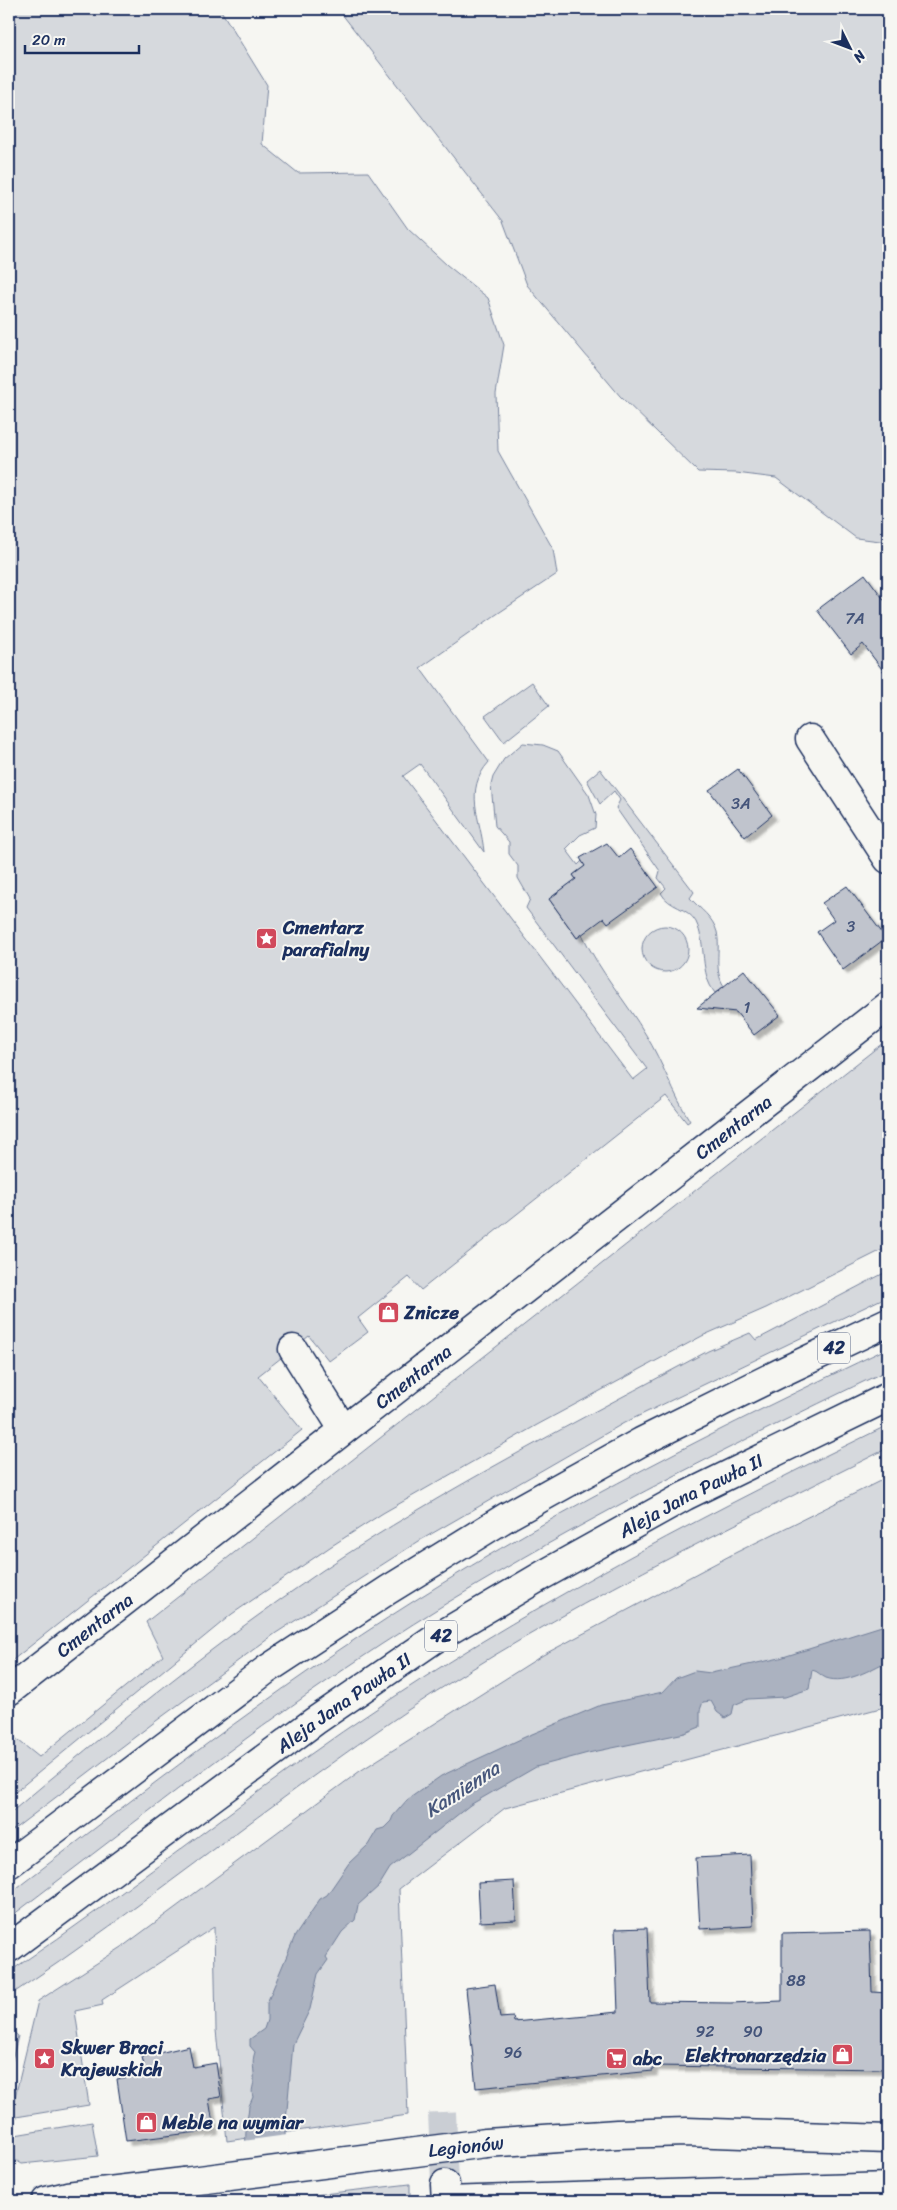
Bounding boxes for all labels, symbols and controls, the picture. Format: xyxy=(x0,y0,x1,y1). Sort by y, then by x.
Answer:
scale bar xyxy=(25,22,139,54)
north arrow xyxy=(824,22,874,72)
text: 20 m xyxy=(32,27,66,53)
text: N xyxy=(847,44,872,69)
house number: 7A xyxy=(845,604,865,633)
house number: 3A xyxy=(731,789,751,818)
place label: Cmentarz parafialny xyxy=(281,911,370,966)
house number: 3 xyxy=(847,912,856,941)
place icon: Cmentarz parafialny xyxy=(255,926,279,950)
house number: 1 xyxy=(744,993,751,1022)
street label: Cmentarna xyxy=(687,1086,780,1168)
place label: Znicze xyxy=(403,1296,459,1329)
shop icon: Znicze xyxy=(376,1300,400,1324)
road number: 42 xyxy=(818,1332,850,1364)
street label: Cmentarna xyxy=(367,1335,460,1418)
street label: Aleja Jana Pawła II xyxy=(612,1444,769,1547)
street label: Cmentarna xyxy=(48,1584,141,1666)
road number: 42 xyxy=(425,1620,457,1652)
street label: Aleja Jana Pawła II xyxy=(268,1643,419,1763)
water label: Kamienna xyxy=(417,1751,509,1827)
house number: 88 xyxy=(786,1966,806,1995)
house number: 92 xyxy=(695,2017,715,2046)
house number: 90 xyxy=(743,2017,763,2046)
place label: Skwer Braci Krajewskich xyxy=(60,2031,164,2086)
house number: 96 xyxy=(504,2038,522,2067)
place label: Elektronarzędzia xyxy=(685,2039,826,2072)
place label: abc xyxy=(632,2042,663,2075)
shop icon: Elektronarzędzia xyxy=(830,2043,854,2067)
place icon: Skwer Braci Krajewskich xyxy=(33,2046,57,2070)
supermarket icon: abc xyxy=(605,2046,629,2070)
place label: Meble na wymiar xyxy=(161,2106,305,2139)
shop icon: Meble na wymiar xyxy=(134,2110,158,2134)
street label: Legionów xyxy=(427,2126,505,2167)

